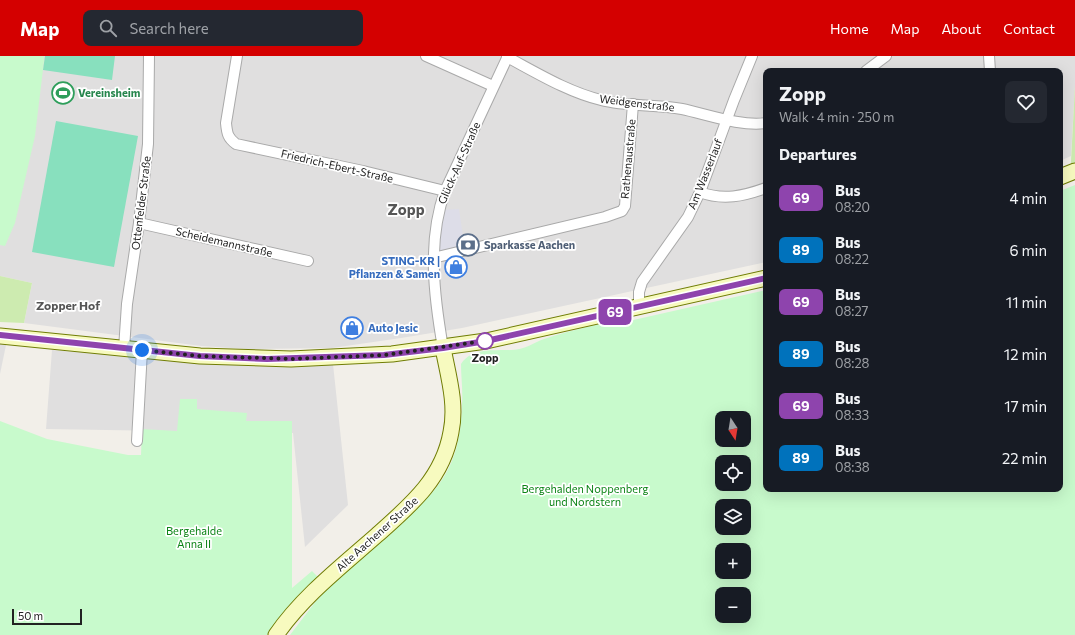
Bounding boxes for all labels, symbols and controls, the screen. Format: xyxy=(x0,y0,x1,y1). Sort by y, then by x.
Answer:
search box xyxy=(83,10,363,46)
text: Map xyxy=(20,17,59,40)
icon: search xyxy=(97,17,119,39)
text: Search here xyxy=(129,19,209,37)
text: Home xyxy=(830,20,869,37)
text: Map xyxy=(891,20,919,37)
text: About xyxy=(941,20,981,37)
text: Contact xyxy=(1003,20,1055,37)
sports icon: Vereinsheim xyxy=(50,80,76,106)
button: heart xyxy=(1005,81,1047,123)
text: Zopp xyxy=(779,82,826,105)
place label: Vereinsheim xyxy=(78,86,141,99)
street label: Weidgenstraße xyxy=(599,91,675,114)
text: Walk · 4 min · 250 m xyxy=(779,109,894,125)
street label: Rathenaustraße xyxy=(618,118,637,199)
street label: Glück-Auf-Straße xyxy=(435,120,483,206)
street label: Am Wasserlauf xyxy=(684,136,725,211)
text: Departures xyxy=(779,145,857,163)
street label: Friedrich-Ebert-Straße xyxy=(280,146,395,185)
street label: Ottenfelder Straße xyxy=(128,155,153,251)
text: Bus xyxy=(835,181,860,199)
text: 69 xyxy=(792,189,810,206)
text: 4 min xyxy=(1010,189,1047,207)
text: 08:20 xyxy=(835,199,870,215)
district label: Zopp xyxy=(387,200,425,218)
street label: Scheidemannstraße xyxy=(174,224,274,259)
bank icon: Sparkasse Aachen xyxy=(455,232,481,258)
text: Bus xyxy=(835,233,860,251)
place label: Sparkasse Aachen xyxy=(484,238,575,251)
text: 89 xyxy=(792,241,810,258)
text: 6 min xyxy=(1009,241,1047,259)
text: 08:22 xyxy=(835,251,869,267)
place label: STING-KR | Pflanzen & Samen xyxy=(349,254,440,280)
shop icon: STING-KR | Pflanzen & Samen xyxy=(443,254,469,280)
text: Bus xyxy=(835,285,860,303)
text: 69 xyxy=(792,293,810,310)
text: 11 min xyxy=(1006,293,1047,311)
district label: Zopper Hof xyxy=(36,298,100,312)
line badge: 69 xyxy=(597,299,633,325)
text: 69 xyxy=(606,303,624,320)
text: 08:27 xyxy=(835,303,868,319)
shop icon: Auto Jesic xyxy=(339,315,365,341)
place label: Auto Jesic xyxy=(368,321,418,335)
marker: Zopp xyxy=(476,332,494,350)
text: Bus xyxy=(835,337,860,355)
your location xyxy=(132,340,152,360)
text: 89 xyxy=(792,345,810,362)
text: 12 min xyxy=(1004,345,1047,363)
place label: Zopp xyxy=(471,351,499,364)
text: 08:28 xyxy=(835,355,870,371)
text: Bus xyxy=(835,389,860,407)
text: 69 xyxy=(792,397,810,414)
text: 17 min xyxy=(1004,397,1047,415)
text: 08:33 xyxy=(835,407,869,423)
north arrow xyxy=(715,411,751,447)
map controls xyxy=(715,411,751,623)
text: Bus xyxy=(835,441,860,459)
text: 89 xyxy=(792,449,810,466)
text: 22 min xyxy=(1002,449,1047,467)
button: locate xyxy=(715,455,751,491)
text: 08:38 xyxy=(835,459,870,475)
park label: Bergehalden Noppenberg und Nordstern xyxy=(521,482,649,508)
street label: Alte Aachener Straße xyxy=(333,493,420,574)
button: layers xyxy=(715,499,751,535)
park label: Bergehalde Anna II xyxy=(166,524,222,550)
button: + xyxy=(715,543,751,579)
button: − xyxy=(715,587,751,623)
scale bar xyxy=(12,607,82,626)
text: 50 m xyxy=(18,609,43,622)

